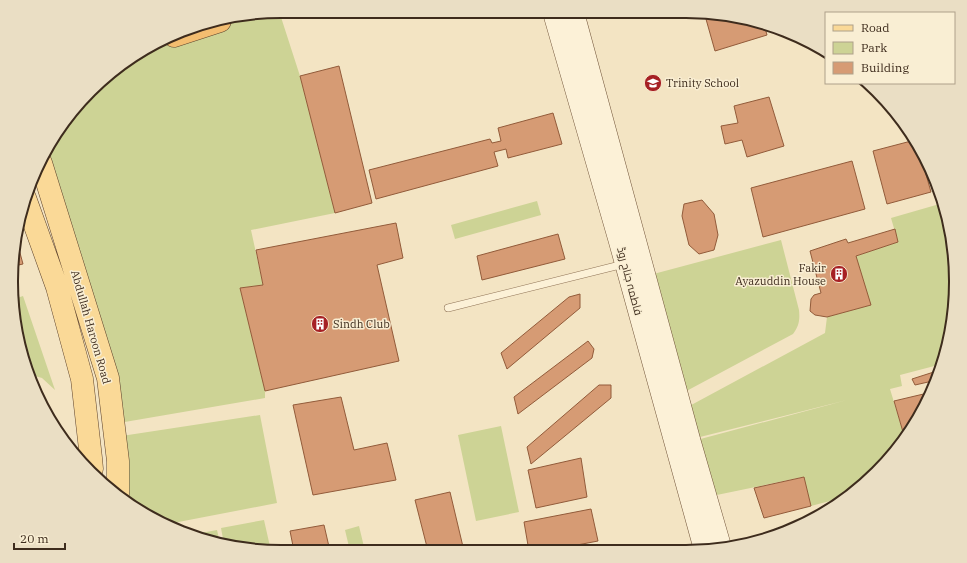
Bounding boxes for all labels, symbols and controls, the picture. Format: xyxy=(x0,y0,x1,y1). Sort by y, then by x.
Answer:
legend xyxy=(825,12,955,84)
text: Road xyxy=(861,20,890,35)
text: Park xyxy=(861,40,887,55)
text: Building xyxy=(861,60,909,75)
school or university icon: Trinity School xyxy=(643,73,663,93)
place label: Trinity School xyxy=(666,76,739,90)
street label: فاطمہ جناح روڈ xyxy=(613,245,646,317)
place label: Fakir Ayazuddin House xyxy=(735,261,826,288)
building icon: Fakir Ayazuddin House xyxy=(829,264,849,284)
street label: Abdullah Haroon Road xyxy=(68,269,114,386)
building icon: Sindh Club xyxy=(310,314,330,334)
place label: Sindh Club xyxy=(333,317,390,331)
scale bar xyxy=(14,525,65,551)
text: 20 m xyxy=(20,531,49,546)

